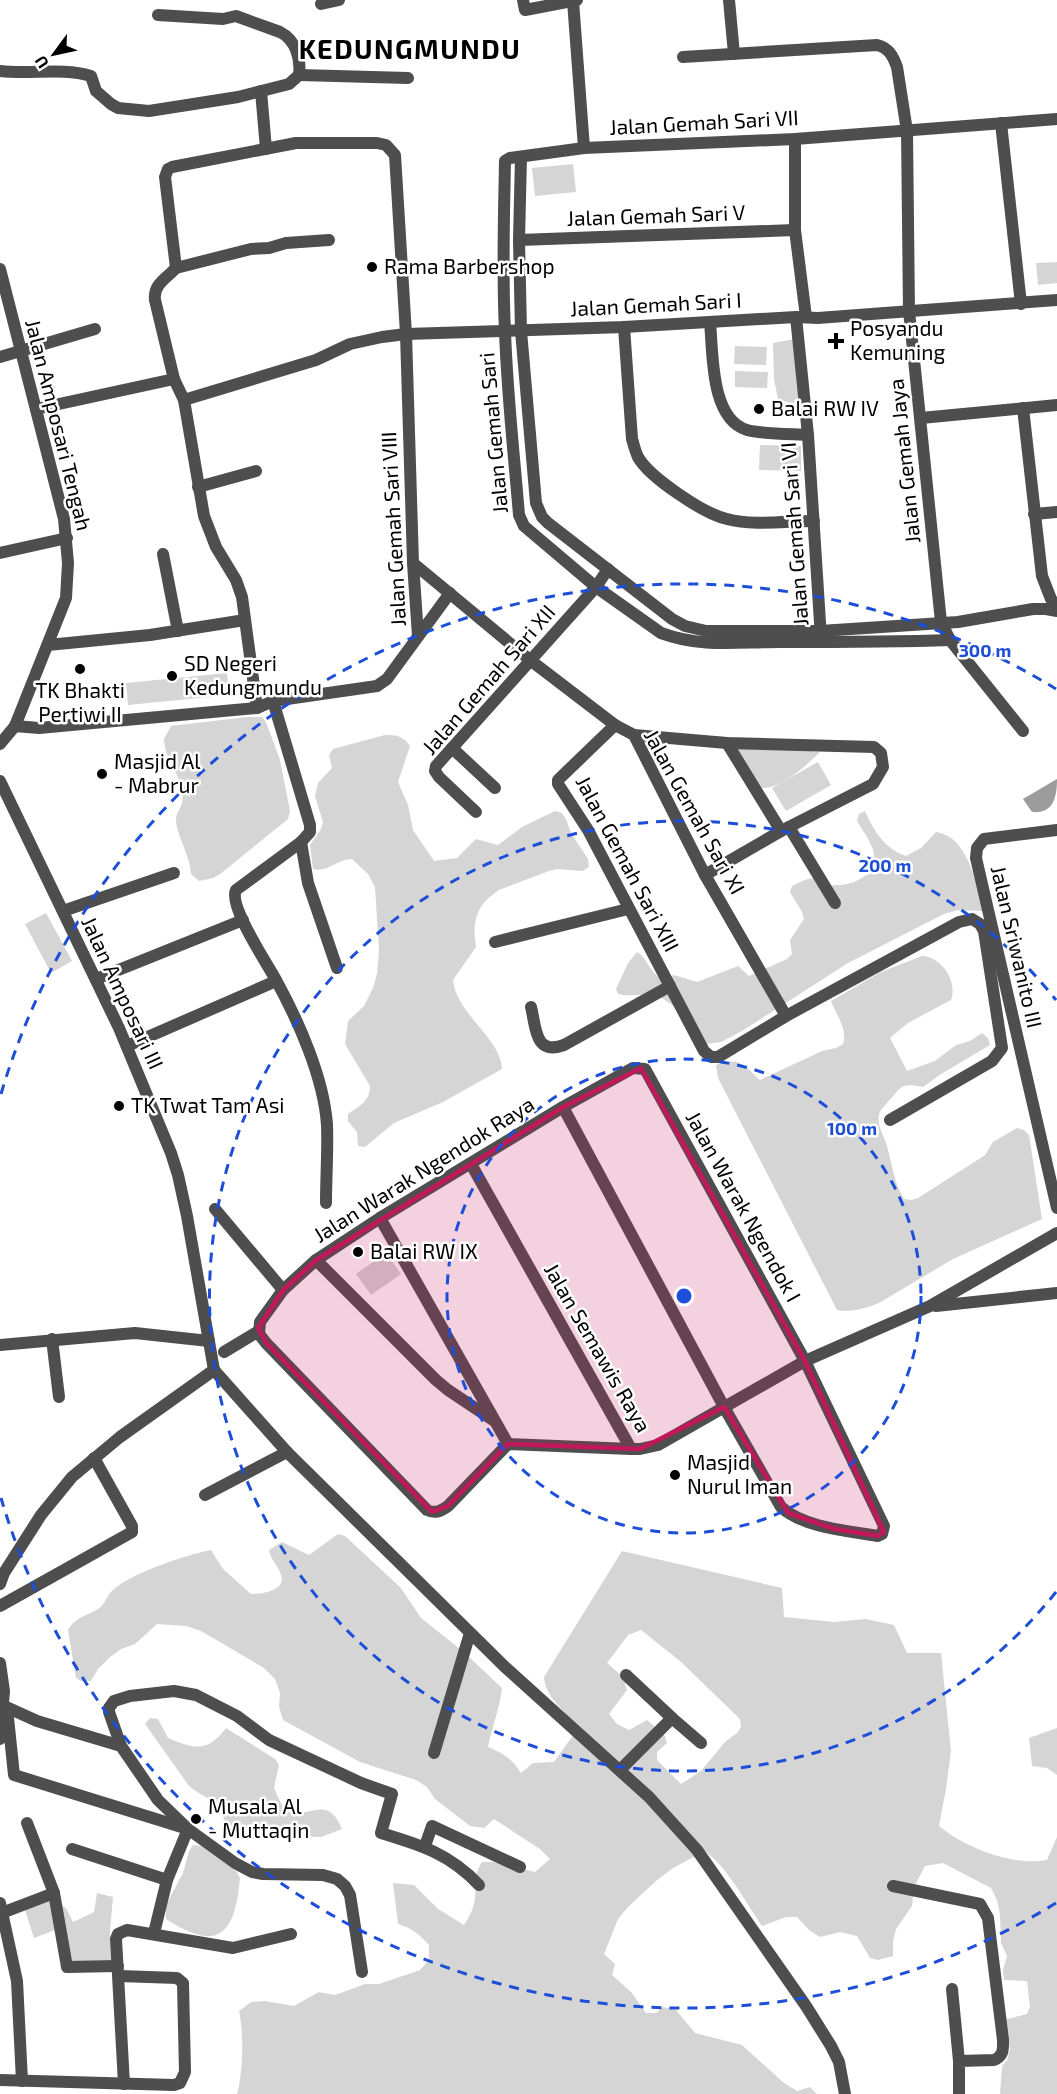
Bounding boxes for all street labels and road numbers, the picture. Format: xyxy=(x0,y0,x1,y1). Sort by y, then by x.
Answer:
street label: Jalan Gemah Sari VII xyxy=(609,104,799,139)
street label: Jalan Gemah Sari V xyxy=(566,199,746,230)
street label: Jalan Gemah Sari I xyxy=(570,287,742,320)
street label: Jalan Amposari Tengah xyxy=(21,316,98,533)
street label: Jalan Gemah Sari xyxy=(473,352,512,515)
street label: Jalan Gemah Jaya xyxy=(882,378,925,545)
street label: Jalan Gemah Sari VIII xyxy=(375,431,410,627)
street label: Jalan Gemah Sari VI xyxy=(775,441,812,627)
street label: Jalan Gemah Sari XII xyxy=(416,599,560,759)
street label: Jalan Gemah Sari XI xyxy=(640,725,751,898)
street label: Jalan Gemah Sari XIII xyxy=(571,771,685,955)
street label: Jalan Sriwanito III xyxy=(987,863,1048,1030)
street label: Jalan Amposari III xyxy=(77,912,170,1073)
street label: Jalan Warak Ngendok Raya xyxy=(308,1090,538,1247)
street label: Jalan Warak Ngendok I xyxy=(682,1107,807,1306)
street label: Jalan Semawis Raya xyxy=(540,1258,657,1436)

